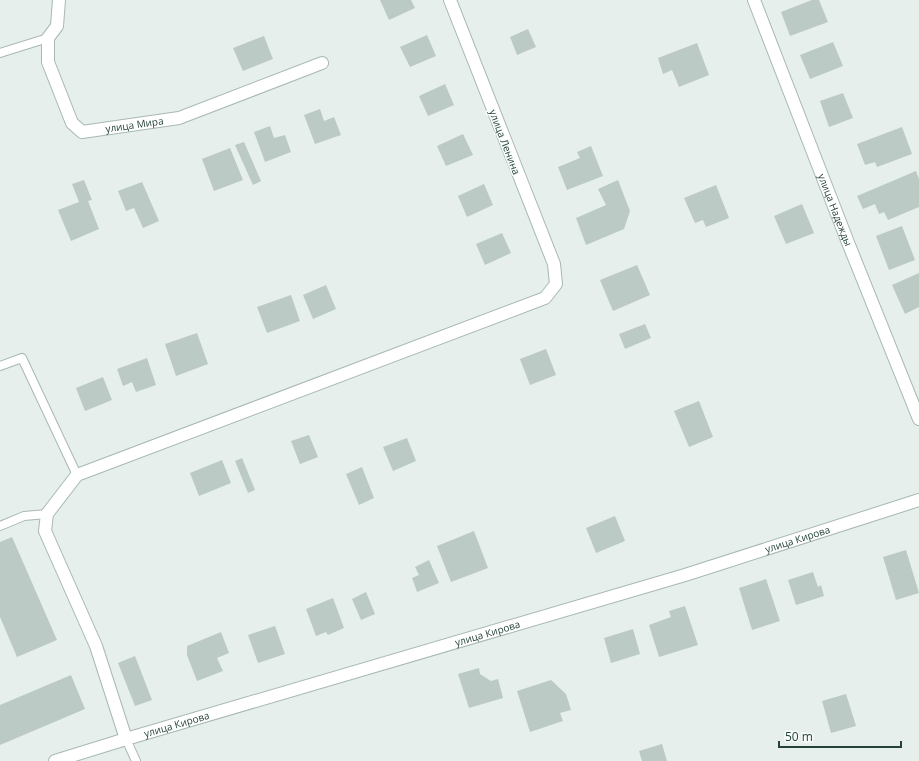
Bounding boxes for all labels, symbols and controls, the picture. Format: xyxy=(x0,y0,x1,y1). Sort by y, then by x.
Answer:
street label: улица Ленина xyxy=(486,107,524,177)
street label: улица Мира xyxy=(104,113,164,136)
street label: улица Надежды xyxy=(815,172,856,248)
street label: улица Кирова xyxy=(763,522,832,556)
street label: улица Кирова xyxy=(453,617,522,649)
street label: улица Кирова xyxy=(142,708,211,740)
scale bar xyxy=(779,723,901,749)
text: 50 m xyxy=(785,728,813,745)

